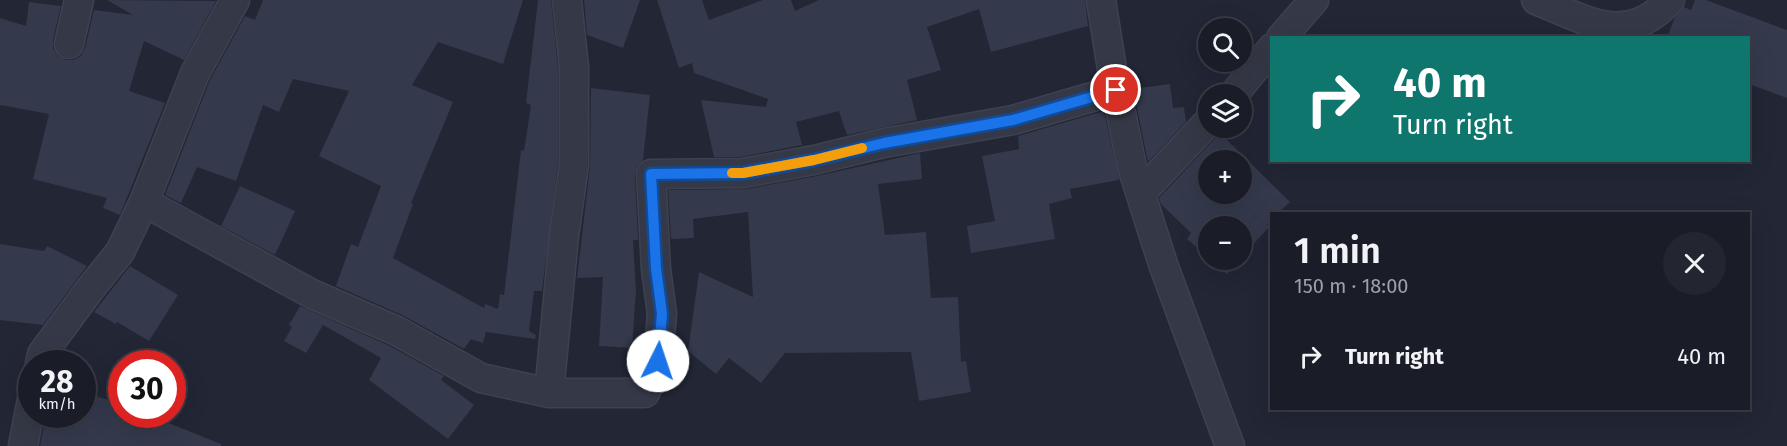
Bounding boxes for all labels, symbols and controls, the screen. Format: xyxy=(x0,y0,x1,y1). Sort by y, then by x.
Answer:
map controls xyxy=(1198,18,1252,270)
button: search xyxy=(1198,18,1252,72)
text: 40 m xyxy=(1393,58,1487,108)
icon: right xyxy=(1294,60,1372,138)
pin xyxy=(1090,64,1141,115)
icon: arrive xyxy=(1099,73,1132,106)
button: layers xyxy=(1198,84,1252,138)
text: Turn right xyxy=(1393,109,1513,141)
button: + xyxy=(1198,150,1252,204)
button: − xyxy=(1198,216,1252,270)
text: 1 min xyxy=(1294,229,1381,273)
button: close xyxy=(1663,232,1726,295)
text: 150 m · 18:00 xyxy=(1294,274,1408,298)
position arrow xyxy=(626,329,690,393)
icon: right xyxy=(1294,340,1327,373)
text: Turn right xyxy=(1345,343,1444,370)
text: 40 m xyxy=(1677,343,1726,370)
speed limit sign: 30 xyxy=(108,350,186,428)
text: 28 xyxy=(41,364,73,400)
text: km/h xyxy=(38,395,76,413)

